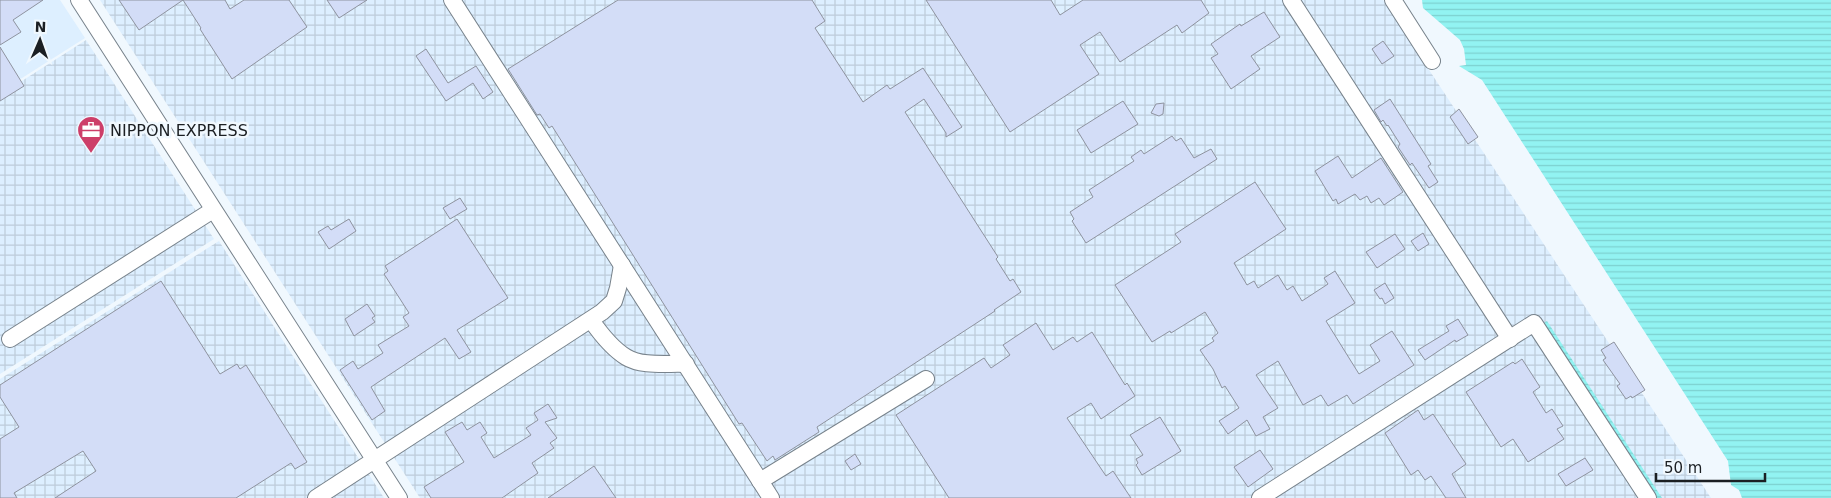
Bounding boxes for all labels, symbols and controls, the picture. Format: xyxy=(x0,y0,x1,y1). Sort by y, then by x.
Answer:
north arrow xyxy=(15,15,65,65)
text: N xyxy=(34,19,47,35)
office icon: NIPPON EXPRESS xyxy=(76,115,106,154)
place label: NIPPON EXPRESS xyxy=(110,121,248,140)
scale bar xyxy=(1656,450,1765,482)
text: 50 m xyxy=(1664,459,1702,477)

